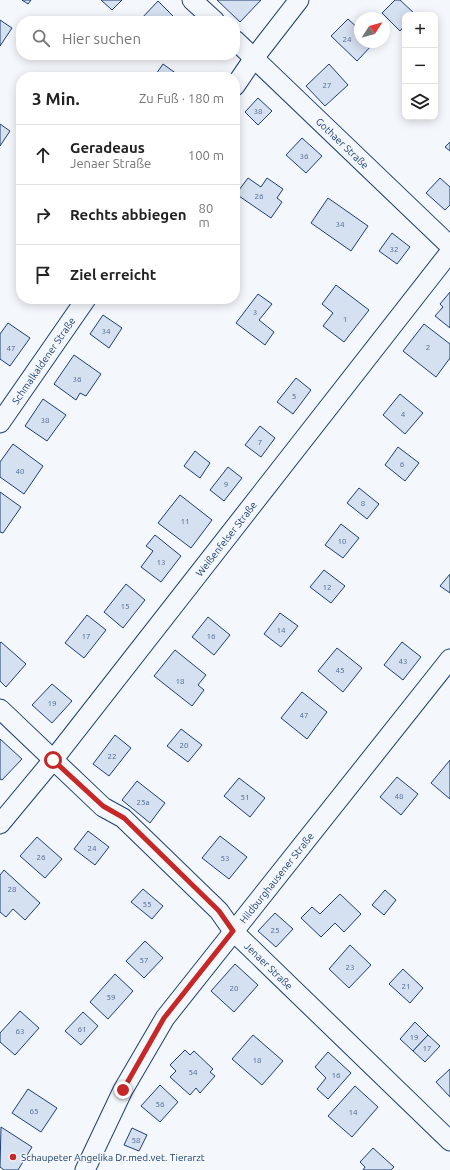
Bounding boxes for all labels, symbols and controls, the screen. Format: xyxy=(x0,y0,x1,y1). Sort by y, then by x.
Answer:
north arrow xyxy=(354,12,390,48)
map controls xyxy=(402,12,438,120)
button: + xyxy=(402,12,438,48)
search box xyxy=(16,16,240,60)
icon: search xyxy=(30,27,52,49)
text: Hier suchen xyxy=(62,30,141,47)
house number: 24 xyxy=(342,35,352,44)
button: − xyxy=(402,48,438,84)
house number: 27 xyxy=(322,81,332,90)
button: layers xyxy=(402,84,438,120)
text: 3 Min. xyxy=(32,89,80,108)
text: Zu Fuß · 180 m xyxy=(139,91,224,105)
house number: 38 xyxy=(253,107,263,116)
street label: Gothaer Straße xyxy=(314,115,371,171)
text: Geradeaus xyxy=(70,139,145,156)
icon: ahead xyxy=(32,144,54,166)
text: 100 m xyxy=(188,148,224,162)
house number: 36 xyxy=(299,152,309,161)
text: Jenaer Straße xyxy=(70,156,151,170)
house number: 26 xyxy=(254,192,264,201)
text: 80 m xyxy=(199,201,213,229)
icon: right xyxy=(32,204,54,226)
text: Rechts abbiegen xyxy=(70,206,187,223)
house number: 34 xyxy=(335,220,345,229)
house number: 32 xyxy=(389,245,399,254)
icon: arrive xyxy=(32,264,54,286)
text: Ziel erreicht xyxy=(70,266,156,283)
house number: 3 xyxy=(253,308,257,317)
street label: Schmalkaldener Straße xyxy=(9,315,77,406)
house number: 1 xyxy=(343,315,347,324)
house number: 34 xyxy=(101,327,111,336)
house number: 2 xyxy=(426,343,430,352)
house number: 47 xyxy=(6,344,16,353)
house number: 36 xyxy=(72,375,82,384)
house number: 5 xyxy=(292,392,296,401)
house number: 4 xyxy=(401,410,406,419)
house number: 38 xyxy=(40,416,50,425)
house number: 7 xyxy=(258,438,262,447)
house number: 6 xyxy=(400,460,405,469)
house number: 40 xyxy=(15,467,25,476)
house number: 9 xyxy=(224,480,228,489)
street label: Weißenfelser Straße xyxy=(193,499,259,578)
house number: 8 xyxy=(361,499,366,508)
house number: 11 xyxy=(180,517,190,526)
house number: 10 xyxy=(337,537,347,546)
house number: 13 xyxy=(156,558,166,567)
house number: 12 xyxy=(322,583,332,592)
house number: 15 xyxy=(120,602,130,611)
house number: 14 xyxy=(276,626,286,635)
house number: 17 xyxy=(81,632,91,641)
house number: 16 xyxy=(206,632,216,641)
house number: 43 xyxy=(398,657,408,666)
house number: 45 xyxy=(335,666,345,675)
house number: 18 xyxy=(175,677,185,686)
house number: 19 xyxy=(47,699,57,708)
house number: 47 xyxy=(299,711,309,720)
house number: 20 xyxy=(179,741,189,750)
route start xyxy=(44,751,62,769)
house number: 22 xyxy=(107,752,117,761)
house number: 48 xyxy=(394,792,404,801)
house number: 51 xyxy=(240,793,250,802)
house number: 25a xyxy=(136,798,150,807)
street label: Hildburghausener Straße xyxy=(237,830,316,925)
house number: 24 xyxy=(87,844,97,853)
house number: 26 xyxy=(36,853,46,862)
house number: 53 xyxy=(220,854,230,863)
house number: 28 xyxy=(7,885,17,894)
house number: 55 xyxy=(142,900,152,909)
house number: 25 xyxy=(270,926,280,935)
street label: Jenaer Straße xyxy=(243,940,295,991)
house number: 57 xyxy=(139,956,149,965)
house number: 23 xyxy=(345,963,355,972)
house number: 21 xyxy=(401,982,411,991)
house number: 20 xyxy=(229,984,239,993)
house number: 59 xyxy=(106,993,116,1002)
house number: 61 xyxy=(77,1025,87,1034)
house number: 63 xyxy=(15,1027,25,1036)
house number: 19 xyxy=(409,1033,419,1042)
house number: 17 xyxy=(422,1044,432,1053)
house number: 18 xyxy=(252,1056,262,1065)
house number: 54 xyxy=(188,1068,198,1077)
house number: 16 xyxy=(331,1071,341,1080)
route end xyxy=(114,1081,132,1099)
house number: 56 xyxy=(155,1100,165,1109)
house number: 65 xyxy=(29,1107,39,1116)
house number: 14 xyxy=(348,1108,358,1117)
house number: 58 xyxy=(131,1136,141,1145)
marker: Schaupeter Angelika Dr.med.vet. Tierarzt xyxy=(8,1152,18,1162)
place label: Schaupeter Angelika Dr.med.vet. Tierarzt xyxy=(21,1152,205,1163)

